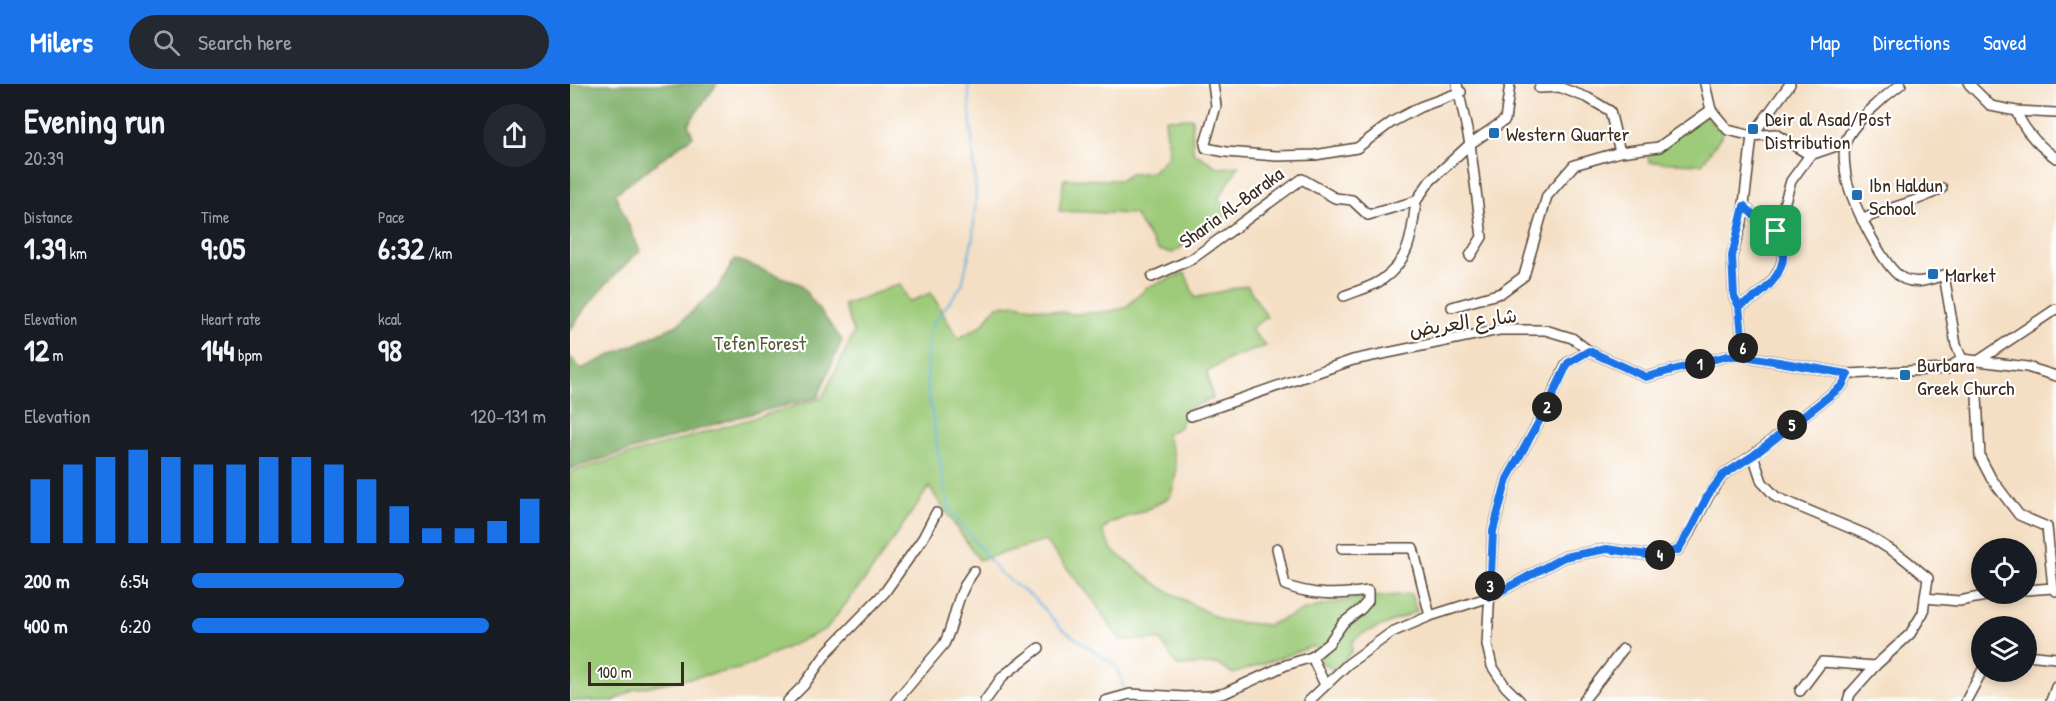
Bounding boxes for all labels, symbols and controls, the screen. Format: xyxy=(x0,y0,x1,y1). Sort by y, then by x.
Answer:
search box xyxy=(129,15,549,69)
text: Milers xyxy=(30,23,93,61)
icon: search xyxy=(150,26,183,59)
text: Search here xyxy=(198,27,292,57)
text: Map xyxy=(1810,28,1840,57)
text: Directions xyxy=(1873,28,1950,57)
text: Saved xyxy=(1983,28,2026,57)
text: Evening run xyxy=(24,99,165,143)
button: share xyxy=(483,104,546,167)
place label: Deir al Asad/Post Distribution xyxy=(1765,105,1892,155)
place label: Western Quarter xyxy=(1506,120,1630,147)
marker: Deir al Asad/Post Distribution xyxy=(1746,122,1760,136)
marker: Western Quarter xyxy=(1487,126,1501,140)
text: 20:39 xyxy=(24,144,63,171)
street label: Sharia Al-Baraka xyxy=(1173,160,1289,254)
place label: Ibn Haldun School xyxy=(1869,171,1943,221)
marker: Ibn Haldun School xyxy=(1850,188,1864,202)
pin xyxy=(1750,205,1801,256)
text: Distance xyxy=(24,206,73,228)
text: Time xyxy=(201,206,229,228)
text: Pace xyxy=(378,206,405,228)
icon: arrive xyxy=(1759,214,1792,247)
text: 1.39 xyxy=(24,228,66,268)
text: 9:05 xyxy=(201,228,245,268)
text: 6:32 xyxy=(378,228,424,268)
text: km xyxy=(66,242,87,264)
text: /km xyxy=(424,242,452,264)
place label: Market xyxy=(1945,261,1997,288)
marker: Market xyxy=(1926,267,1940,281)
street label: شارع العريض xyxy=(1407,301,1519,344)
text: Elevation xyxy=(24,308,77,330)
text: Heart rate xyxy=(201,308,261,330)
text: kcal xyxy=(378,308,401,330)
park label: Tefen Forest xyxy=(714,329,807,356)
text: 12 xyxy=(24,330,49,370)
text: 144 xyxy=(201,330,234,370)
text: 98 xyxy=(378,330,402,370)
pin: 6 xyxy=(1728,333,1758,363)
text: 6 xyxy=(1740,337,1746,359)
text: m xyxy=(49,344,64,366)
text: bpm xyxy=(234,344,262,366)
pin: 1 xyxy=(1685,349,1715,379)
place label: Burbara Greek Church xyxy=(1917,351,2014,401)
text: 1 xyxy=(1697,353,1703,375)
marker: Burbara Greek Church xyxy=(1898,368,1912,382)
pin: 2 xyxy=(1532,392,1562,422)
text: 2 xyxy=(1543,396,1551,418)
text: Elevation xyxy=(24,402,90,429)
text: 120–131 m xyxy=(470,402,546,429)
pin: 5 xyxy=(1777,410,1807,440)
text: 5 xyxy=(1789,414,1795,436)
map controls xyxy=(1971,538,2037,682)
button: locate xyxy=(1971,538,2037,604)
pin: 4 xyxy=(1645,540,1675,570)
text: 4 xyxy=(1657,544,1663,566)
text: 200 m xyxy=(24,567,69,594)
text: 6:54 xyxy=(120,567,149,594)
pin: 3 xyxy=(1475,571,1505,601)
text: 3 xyxy=(1486,575,1494,597)
text: 400 m xyxy=(24,612,68,639)
text: 6:20 xyxy=(120,612,151,639)
button: layers xyxy=(1971,616,2037,682)
scale bar xyxy=(588,659,684,686)
text: 100 m xyxy=(597,661,632,683)

